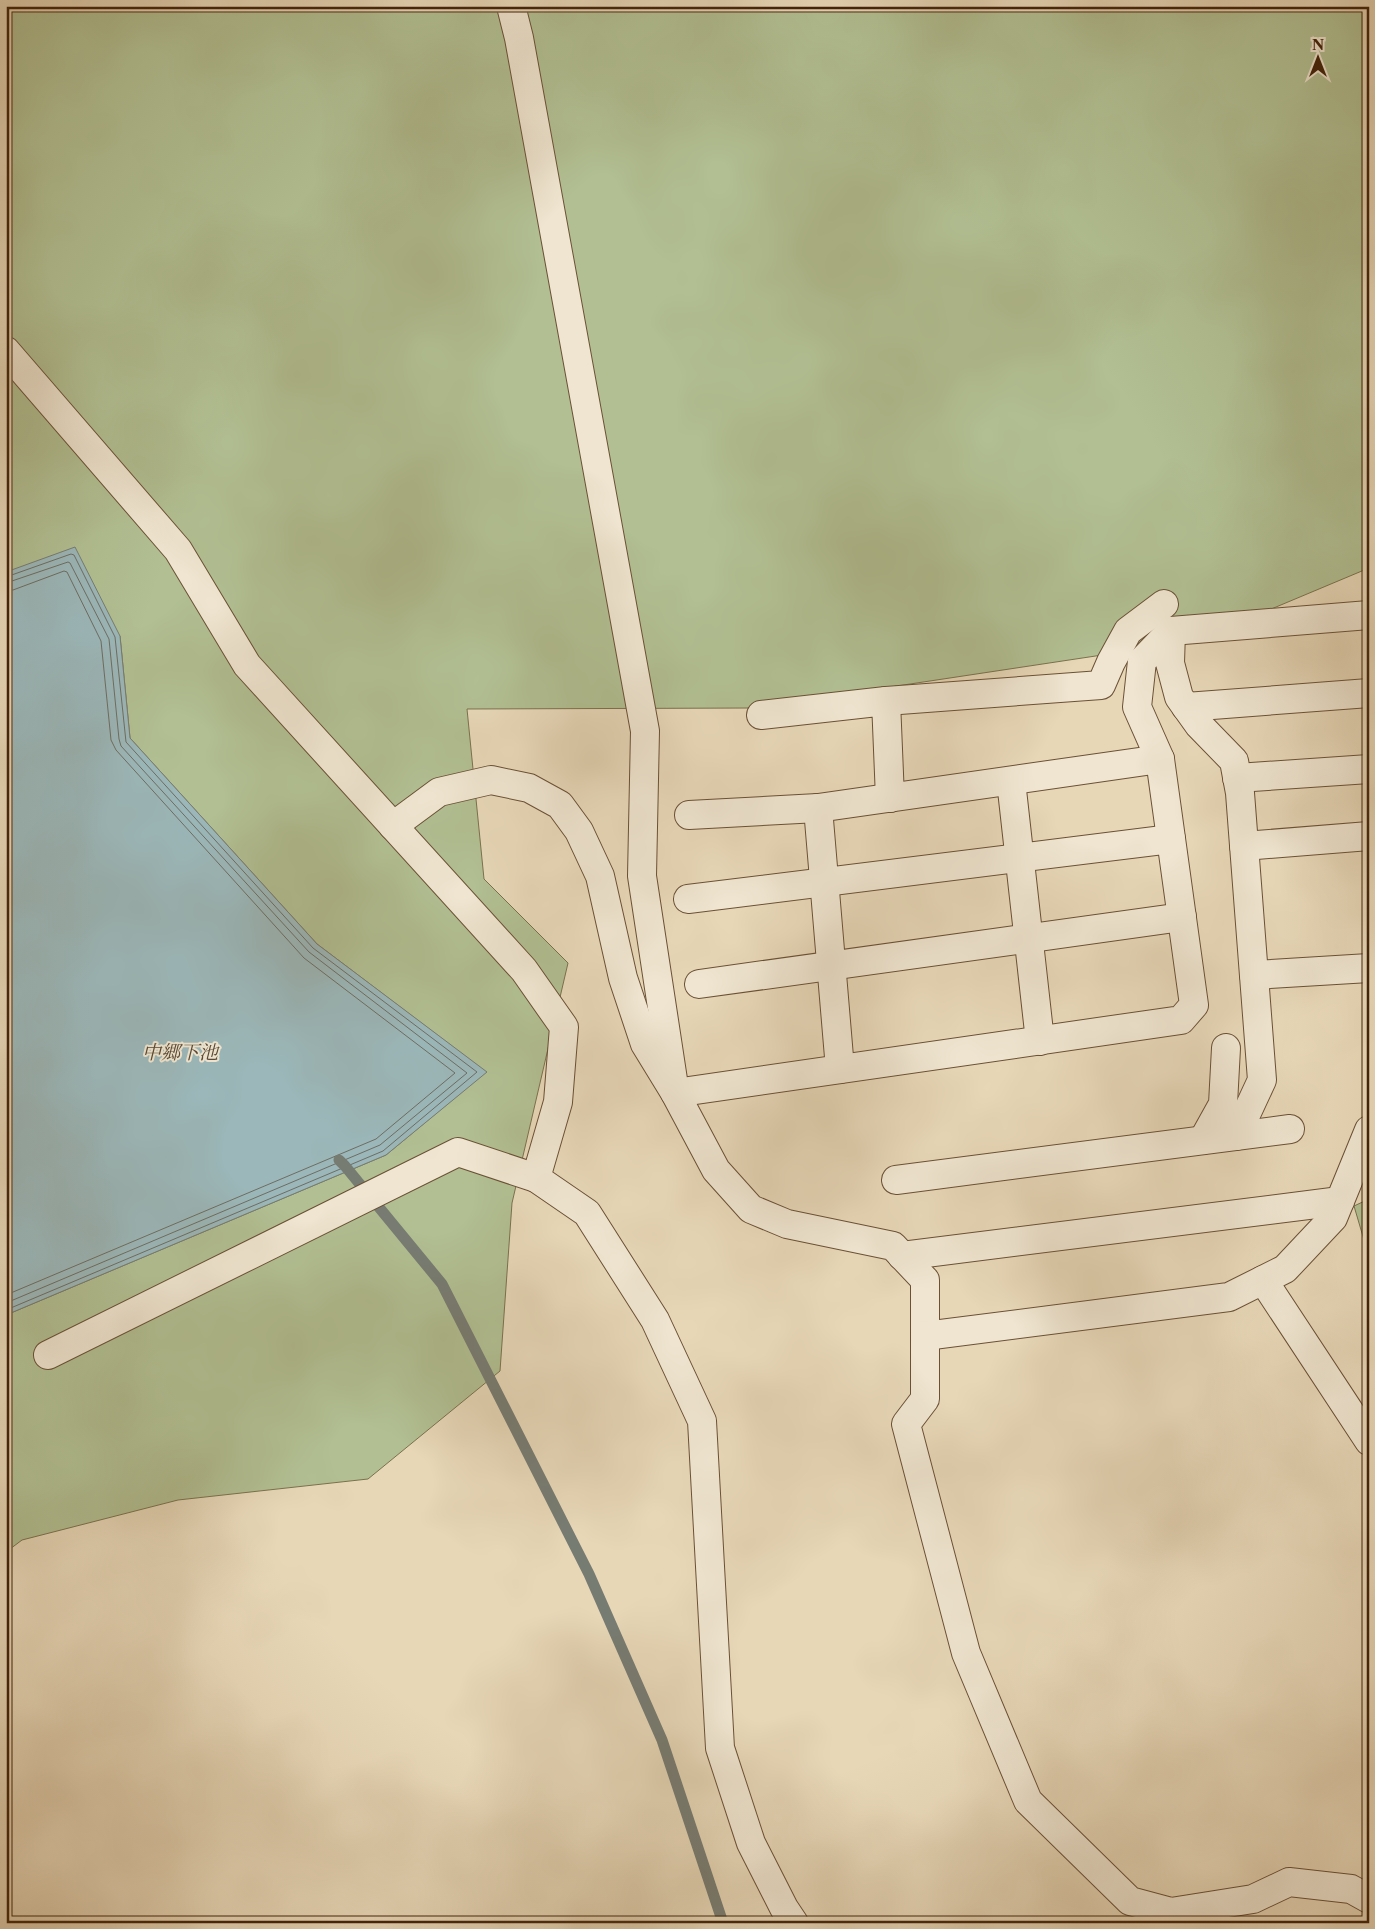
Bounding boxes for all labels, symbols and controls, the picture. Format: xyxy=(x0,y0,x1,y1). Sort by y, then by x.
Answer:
north arrow xyxy=(1292,32,1342,82)
text: N xyxy=(1312,36,1324,54)
water label: 中郷下池 xyxy=(142,1041,220,1064)

